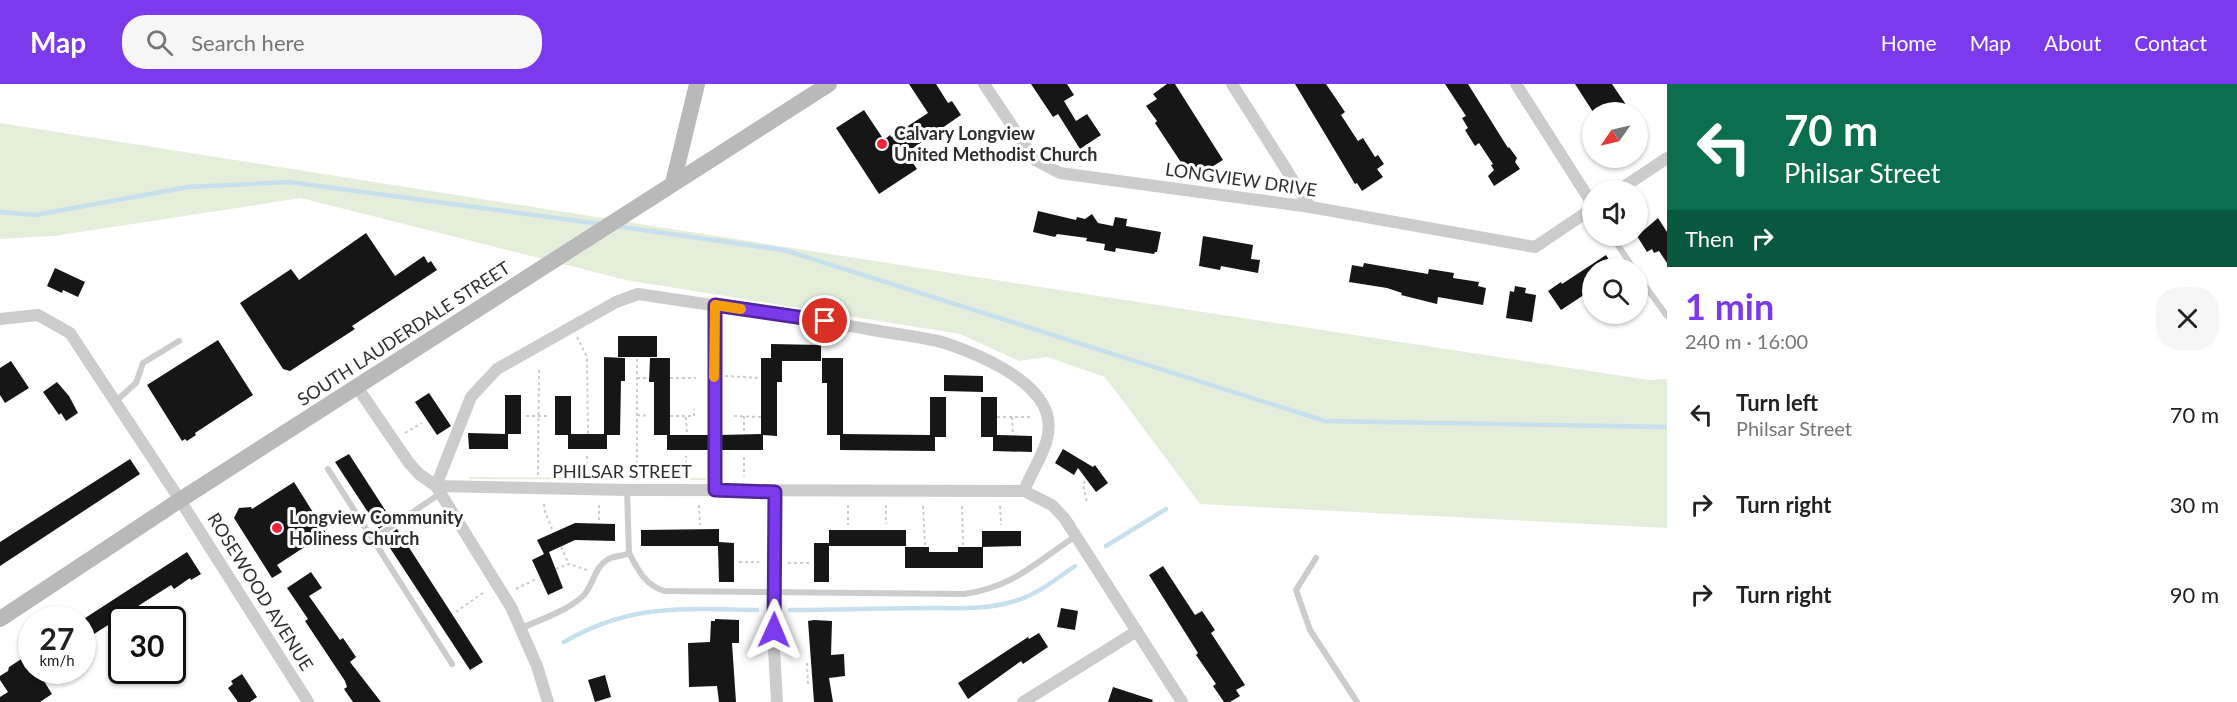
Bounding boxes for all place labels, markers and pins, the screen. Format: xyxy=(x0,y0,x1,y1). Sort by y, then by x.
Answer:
place label: Calvary Longview United Methodist Church xyxy=(894,122,1097,165)
marker: Calvary Longview United Methodist Church xyxy=(875,137,889,151)
pin xyxy=(799,295,850,346)
place label: Longview Community Holiness Church xyxy=(289,506,464,549)
marker: Longview Community Holiness Church xyxy=(270,521,284,535)

